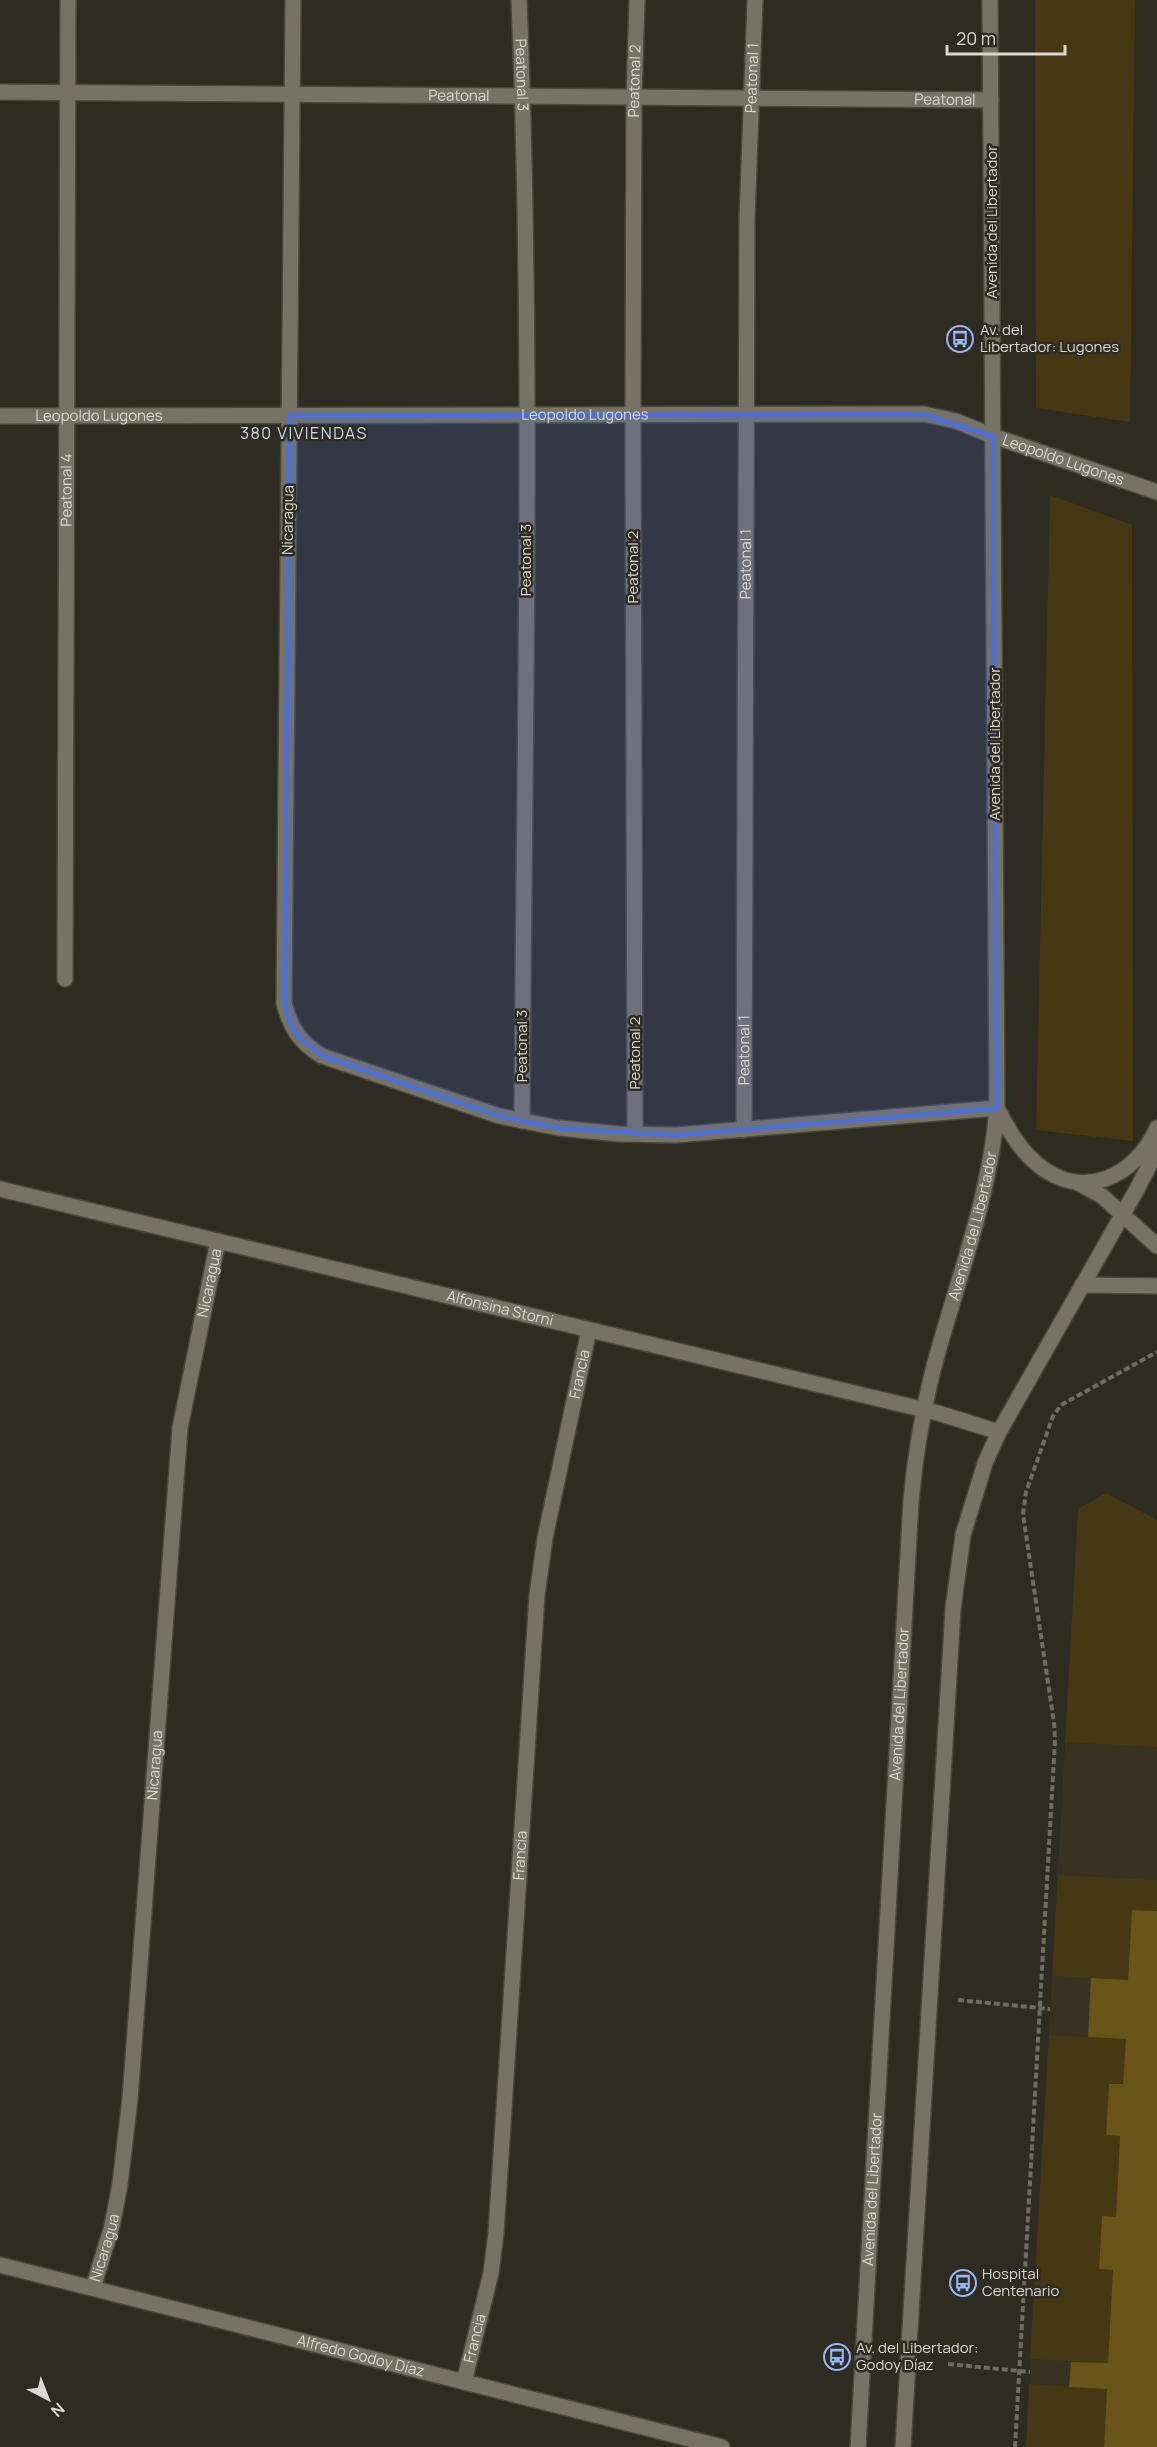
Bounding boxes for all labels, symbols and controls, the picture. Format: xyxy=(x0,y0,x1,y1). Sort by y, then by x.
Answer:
scale bar xyxy=(947,18,1066,56)
text: 20 m xyxy=(956,26,996,50)
street label: Peatonal 3 xyxy=(510,38,534,112)
street label: Peatonal 1 xyxy=(740,43,763,114)
street label: Peatonal 2 xyxy=(623,44,646,117)
street label: Peatonal xyxy=(428,84,490,106)
street label: Peatonal xyxy=(914,88,976,110)
street label: Avenida del Libertador xyxy=(981,145,1002,299)
place label: Av. del Libertador: Lugones xyxy=(980,319,1119,357)
bus stop icon: Av. del Libertador: Lugones xyxy=(945,324,975,354)
street label: Leopoldo Lugones xyxy=(521,404,649,425)
street label: Leopoldo Lugones xyxy=(35,405,163,426)
district label: 380 VIVIENDAS xyxy=(240,422,368,444)
street label: Leopoldo Lugones xyxy=(1000,429,1127,490)
street label: Peatonal 4 xyxy=(55,453,77,527)
street label: Nicaragua xyxy=(276,485,299,555)
street label: Peatonal 3 xyxy=(515,524,536,596)
street label: Peatonal 1 xyxy=(735,529,756,599)
street label: Peatonal 2 xyxy=(622,531,643,603)
street label: Avenida del Libertador xyxy=(984,667,1005,821)
street label: Peatonal 3 xyxy=(511,1010,532,1082)
street label: Peatonal 1 xyxy=(733,1015,754,1085)
street label: Peatonal 2 xyxy=(624,1017,645,1089)
street label: Avenida del Libertador xyxy=(943,1149,1002,1303)
street label: Nicaragua xyxy=(192,1247,226,1319)
street label: Alfonsina Storni xyxy=(445,1285,556,1331)
street label: Francia xyxy=(564,1347,595,1401)
street label: Avenida del Libertador xyxy=(884,1626,914,1781)
street label: Nicaragua xyxy=(141,1729,167,1801)
street label: Francia xyxy=(508,1830,532,1881)
street label: Avenida del Libertador xyxy=(857,2112,887,2267)
street label: Nicaragua xyxy=(85,2212,124,2284)
place label: Hospital Centenario xyxy=(982,2263,1060,2301)
bus stop icon: Hospital Centenario xyxy=(948,2268,978,2298)
street label: Francia xyxy=(458,2311,491,2365)
street label: Alfredo Godoy Díaz xyxy=(295,2329,427,2382)
place label: Av. del Libertador: Godoy Díaz xyxy=(856,2337,979,2375)
bus stop icon: Av. del Libertador: Godoy Díaz xyxy=(822,2342,852,2372)
north arrow xyxy=(18,2369,78,2429)
text: N xyxy=(46,2398,70,2422)

